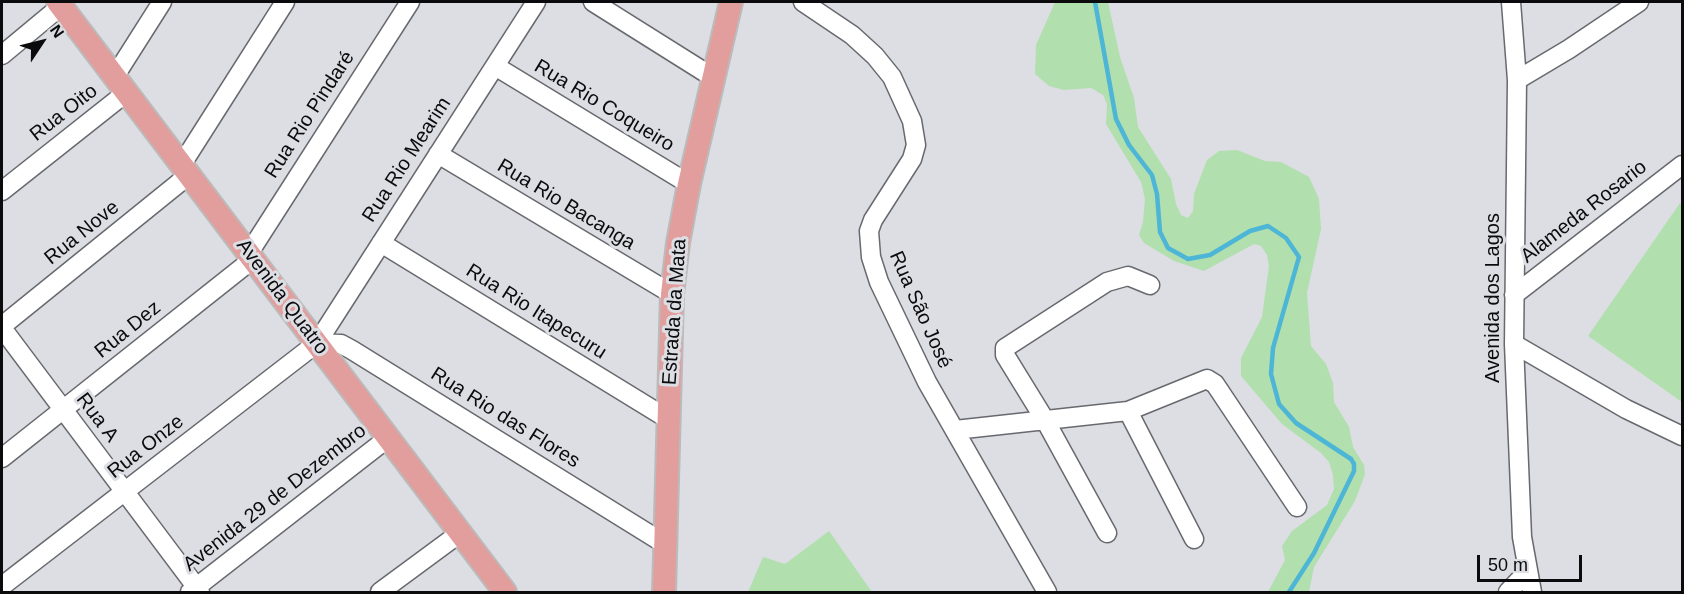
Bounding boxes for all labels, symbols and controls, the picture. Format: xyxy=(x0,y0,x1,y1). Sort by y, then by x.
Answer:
north arrow xyxy=(12,12,72,72)
text: N xyxy=(47,22,67,41)
street label: Rua Rio Pindaré xyxy=(260,47,360,183)
street label: Rua Rio Coqueiro xyxy=(530,55,678,157)
street label: Rua Oito xyxy=(26,79,102,147)
street label: Rua Rio Mearim xyxy=(358,93,456,227)
street label: Rua Rio Bacanga xyxy=(493,154,639,256)
street label: Alameda Rosario xyxy=(1516,155,1652,269)
street label: Rua Nove xyxy=(40,196,124,270)
street label: Avenida dos Lagos xyxy=(1481,213,1505,383)
street label: Avenida Quatro xyxy=(231,234,333,360)
street label: Estrada da Mata xyxy=(658,238,692,386)
street label: Rua São José xyxy=(883,248,957,372)
street label: Rua Rio Itapecuru xyxy=(461,259,611,365)
street label: Rua Dez xyxy=(90,296,166,364)
street label: Rua Rio das Flores xyxy=(426,362,584,474)
street label: Rua A xyxy=(71,389,123,447)
street label: Rua Onze xyxy=(103,410,189,484)
street label: Avenida 29 de Dezembro xyxy=(179,419,371,577)
scale bar xyxy=(1480,543,1585,581)
text: 50 m xyxy=(1488,555,1528,575)

